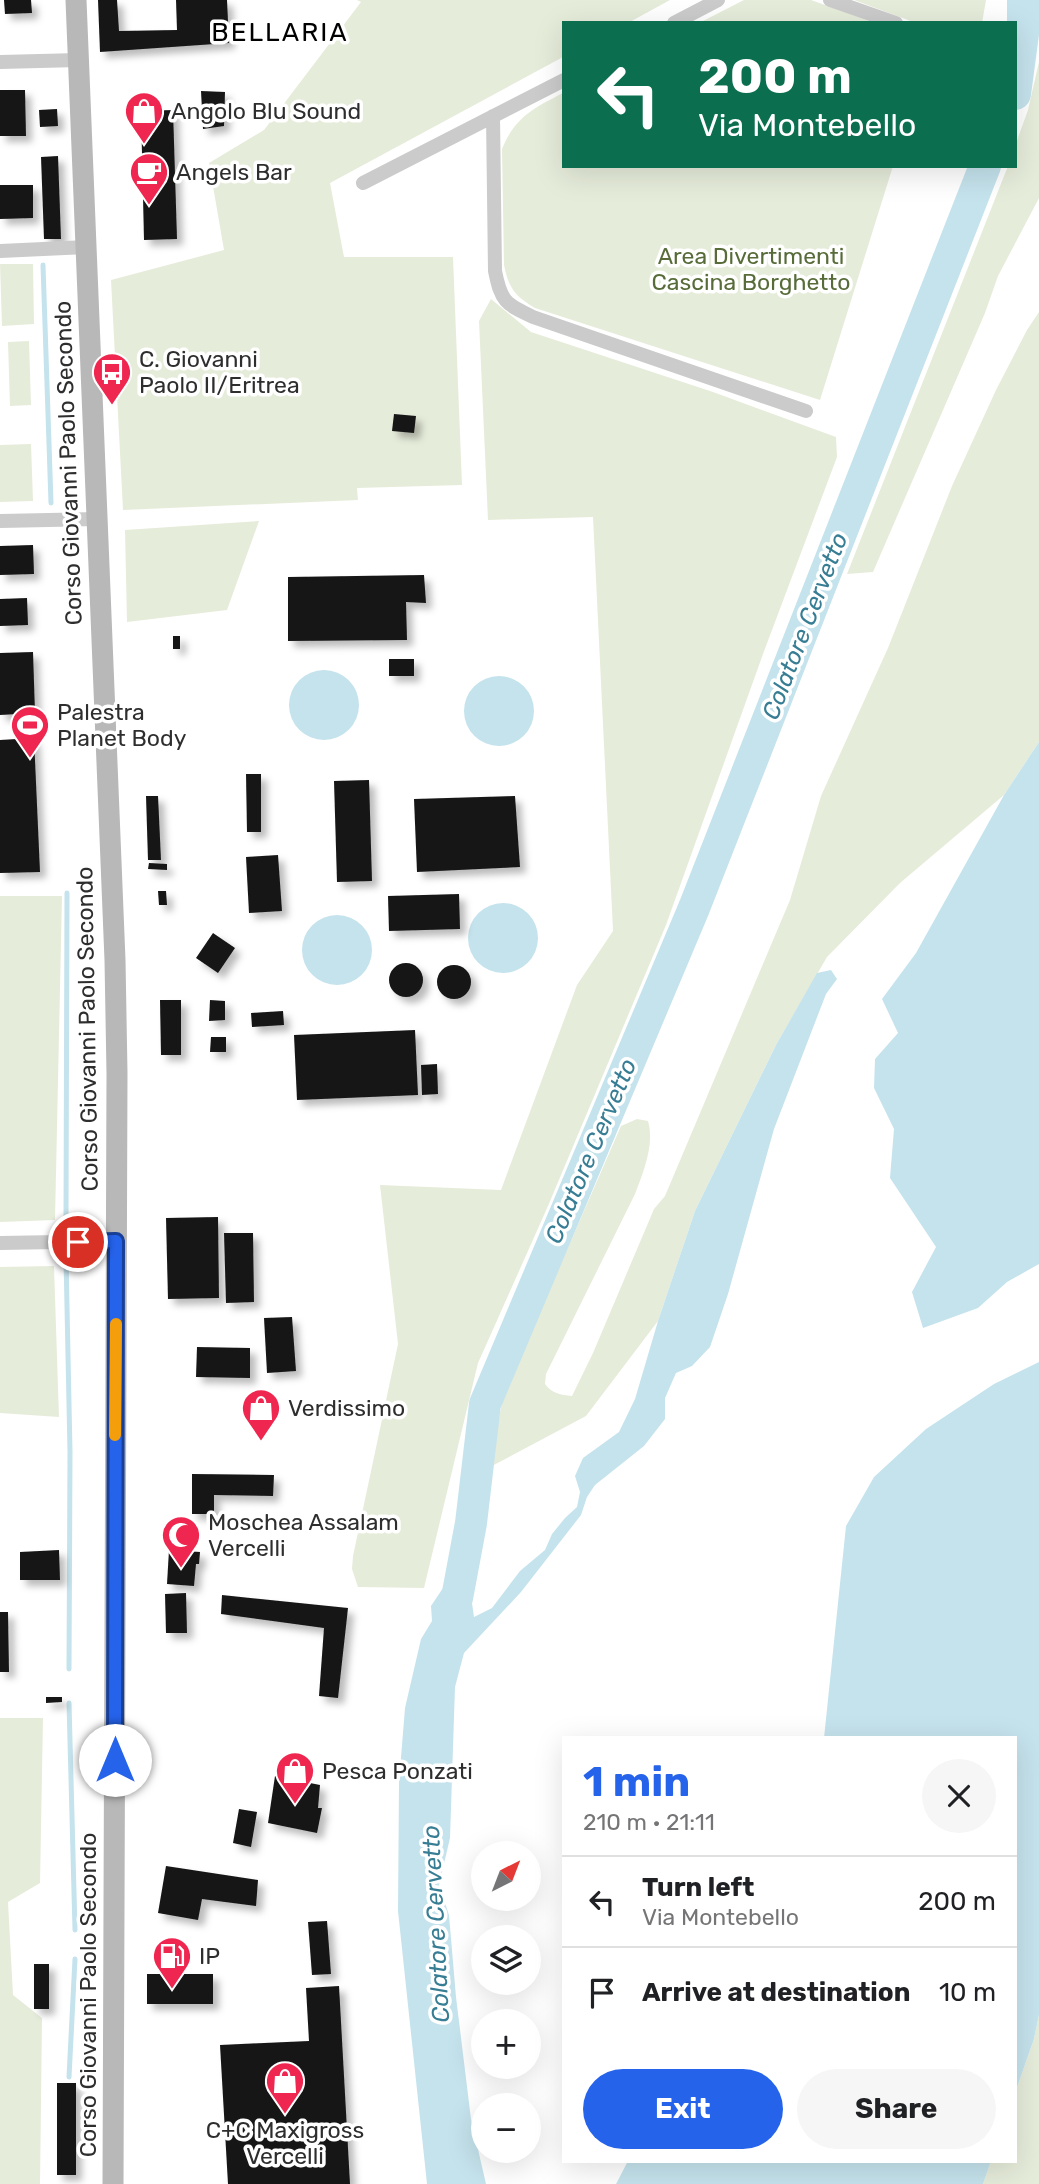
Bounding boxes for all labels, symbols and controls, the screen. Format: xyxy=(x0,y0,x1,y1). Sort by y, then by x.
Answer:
district label: BELLARIA xyxy=(211,17,349,48)
text: 200 m xyxy=(698,47,852,105)
icon: left xyxy=(583,49,674,140)
shop icon: Angolo Blu Sound xyxy=(123,90,165,145)
place label: Angolo Blu Sound xyxy=(171,97,361,125)
text: Via Montebello xyxy=(698,106,916,144)
cafe icon: Angels Bar xyxy=(128,151,170,206)
place label: Angels Bar xyxy=(176,158,292,186)
park label: Area Divertimenti Cascina Borghetto xyxy=(651,242,851,296)
street label: Corso Giovanni Paolo Secondo xyxy=(48,300,88,626)
place label: C. Giovanni Paolo II/Eritrea xyxy=(139,345,300,399)
bus stop icon: C. Giovanni Paolo II/Eritrea xyxy=(91,351,133,406)
water label: Colatore Cervetto xyxy=(757,529,853,723)
place label: Palestra Planet Body xyxy=(57,698,187,752)
sports icon: Palestra Planet Body xyxy=(9,704,51,759)
street label: Corso Giovanni Paolo Secondo xyxy=(70,866,104,1192)
water label: Colatore Cervetto xyxy=(539,1055,643,1247)
pin xyxy=(48,1212,108,1272)
icon: arrive xyxy=(59,1223,97,1261)
shop icon: Verdissimo xyxy=(240,1387,282,1442)
place label: Verdissimo xyxy=(288,1394,405,1422)
place label: Moschea Assalam Vercelli xyxy=(208,1508,399,1562)
mosque icon: Moschea Assalam Vercelli xyxy=(160,1514,202,1569)
position arrow xyxy=(78,1723,152,1797)
shop icon: Pesca Ponzati xyxy=(274,1750,316,1805)
place label: Pesca Ponzati xyxy=(322,1757,473,1785)
text: 1 min xyxy=(583,1757,690,1807)
button: close xyxy=(922,1759,996,1833)
text: 210 m · 21:11 xyxy=(583,1808,715,1836)
water label: Colatore Cervetto xyxy=(417,1825,455,2023)
street label: Corso Giovanni Paolo Secondo xyxy=(74,1833,102,2157)
north arrow xyxy=(471,1841,541,1911)
map controls xyxy=(471,1841,541,2163)
text: Turn left xyxy=(642,1872,754,1903)
icon: left xyxy=(583,1883,621,1921)
text: 200 m xyxy=(918,1886,996,1917)
text: Via Montebello xyxy=(642,1903,799,1931)
button: layers xyxy=(471,1925,541,1995)
fuel station icon: IP xyxy=(151,1935,193,1990)
place label: IP xyxy=(199,1942,220,1970)
icon: arrive xyxy=(583,1974,621,2012)
text: Arrive at destination xyxy=(642,1977,910,2008)
text: 10 m xyxy=(939,1977,996,2008)
button: + xyxy=(471,2009,541,2079)
shop icon: C+C Maxigross Vercelli xyxy=(264,2060,306,2115)
button: Exit xyxy=(583,2069,783,2149)
button: Share xyxy=(797,2069,996,2149)
button: − xyxy=(471,2093,541,2163)
place label: C+C Maxigross Vercelli xyxy=(206,2116,364,2170)

